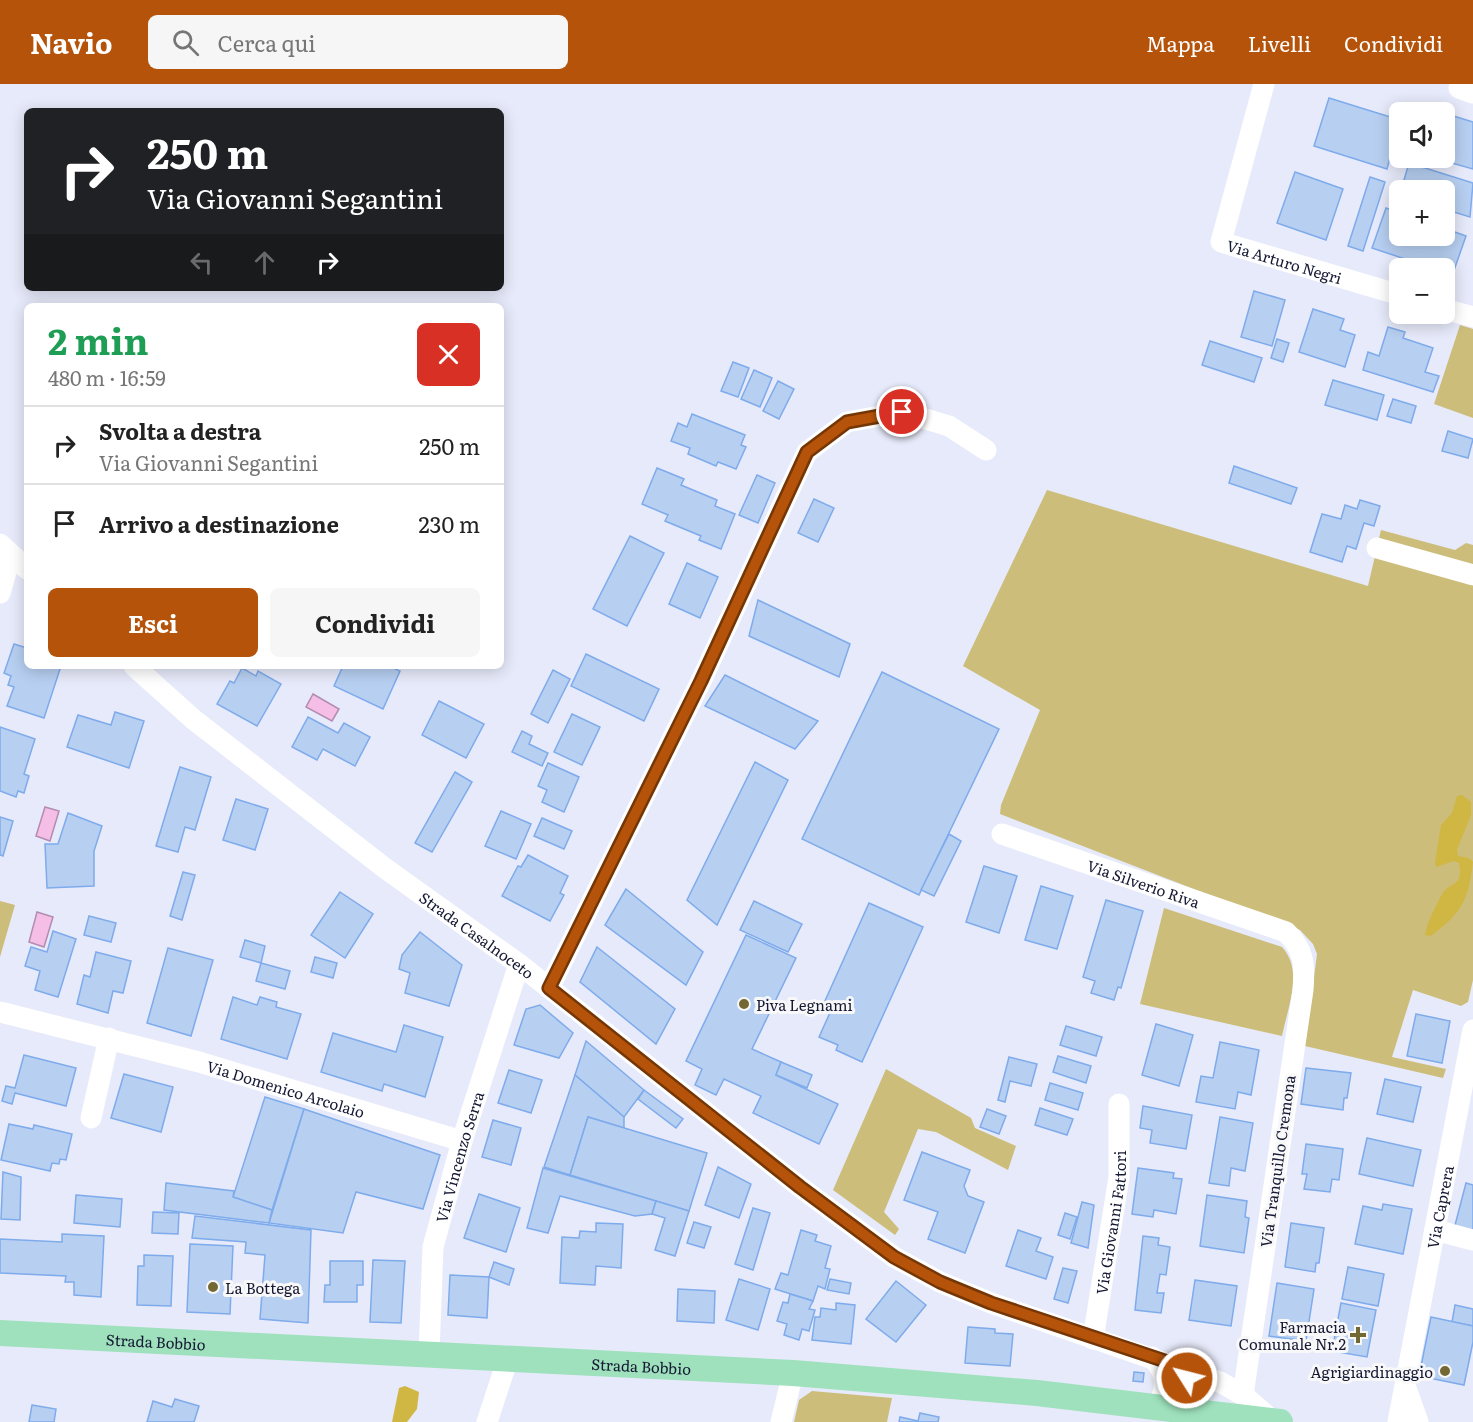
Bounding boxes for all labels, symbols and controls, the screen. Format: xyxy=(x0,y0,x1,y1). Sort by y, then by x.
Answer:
search box xyxy=(148,15,568,69)
text: Navio xyxy=(30,21,112,63)
icon: search xyxy=(169,26,202,59)
text: Cerca qui xyxy=(217,26,316,59)
text: Mappa xyxy=(1146,27,1215,58)
text: Livelli xyxy=(1248,27,1311,58)
text: Condividi xyxy=(1344,27,1443,58)
map controls xyxy=(1389,102,1455,324)
button: sound xyxy=(1389,102,1455,168)
text: 250 m xyxy=(147,120,268,182)
icon: right xyxy=(48,132,126,210)
text: Via Giovanni Segantini xyxy=(147,177,443,217)
button: + xyxy=(1389,180,1455,246)
street label: Via Arturo Negri xyxy=(1224,233,1345,289)
icon: left xyxy=(185,246,218,279)
icon: ahead xyxy=(248,246,281,279)
icon: right xyxy=(311,246,344,279)
button: − xyxy=(1389,258,1455,324)
text: 2 min xyxy=(48,313,149,366)
button: close xyxy=(417,323,480,386)
text: 480 m · 16:59 xyxy=(48,362,166,392)
pin xyxy=(876,386,927,437)
icon: arrive xyxy=(885,395,918,428)
text: Svolta a destra xyxy=(99,414,261,447)
icon: right xyxy=(48,429,81,462)
text: 250 m xyxy=(419,429,480,462)
text: Via Giovanni Segantini xyxy=(99,447,318,477)
icon: arrive xyxy=(48,507,81,540)
text: Arrivo a destinazione xyxy=(99,507,339,540)
text: 230 m xyxy=(418,507,480,540)
button: Esci xyxy=(48,588,258,657)
button: Condividi xyxy=(270,588,480,657)
street label: Via Silverio Riva xyxy=(1084,853,1204,913)
street label: Strada Casalnoceto xyxy=(415,885,540,984)
place label: Piva Legnami xyxy=(756,993,852,1016)
marker: Piva Legnami xyxy=(737,997,751,1011)
street label: Via Domenico Arcolaio xyxy=(204,1054,368,1123)
street label: Via Tranquillo Cremona xyxy=(1254,1072,1301,1249)
street label: Via Vincenzo Serra xyxy=(429,1087,489,1225)
street label: Via Giovanni Fattori xyxy=(1089,1150,1131,1296)
street label: Via Caprera xyxy=(1420,1163,1459,1250)
place label: La Bottega xyxy=(225,1276,301,1299)
marker: La Bottega xyxy=(206,1280,220,1294)
place label: Farmacia Comunale Nr.2 xyxy=(1238,1315,1347,1355)
street label: Strada Bobbio xyxy=(105,1327,206,1355)
marker: Farmacia Comunale Nr.2 xyxy=(1351,1328,1365,1342)
position arrow xyxy=(1155,1346,1219,1410)
street label: Strada Bobbio xyxy=(591,1351,692,1379)
place label: Agrigiardinaggio xyxy=(1311,1360,1433,1383)
marker: Agrigiardinaggio xyxy=(1438,1364,1452,1378)

